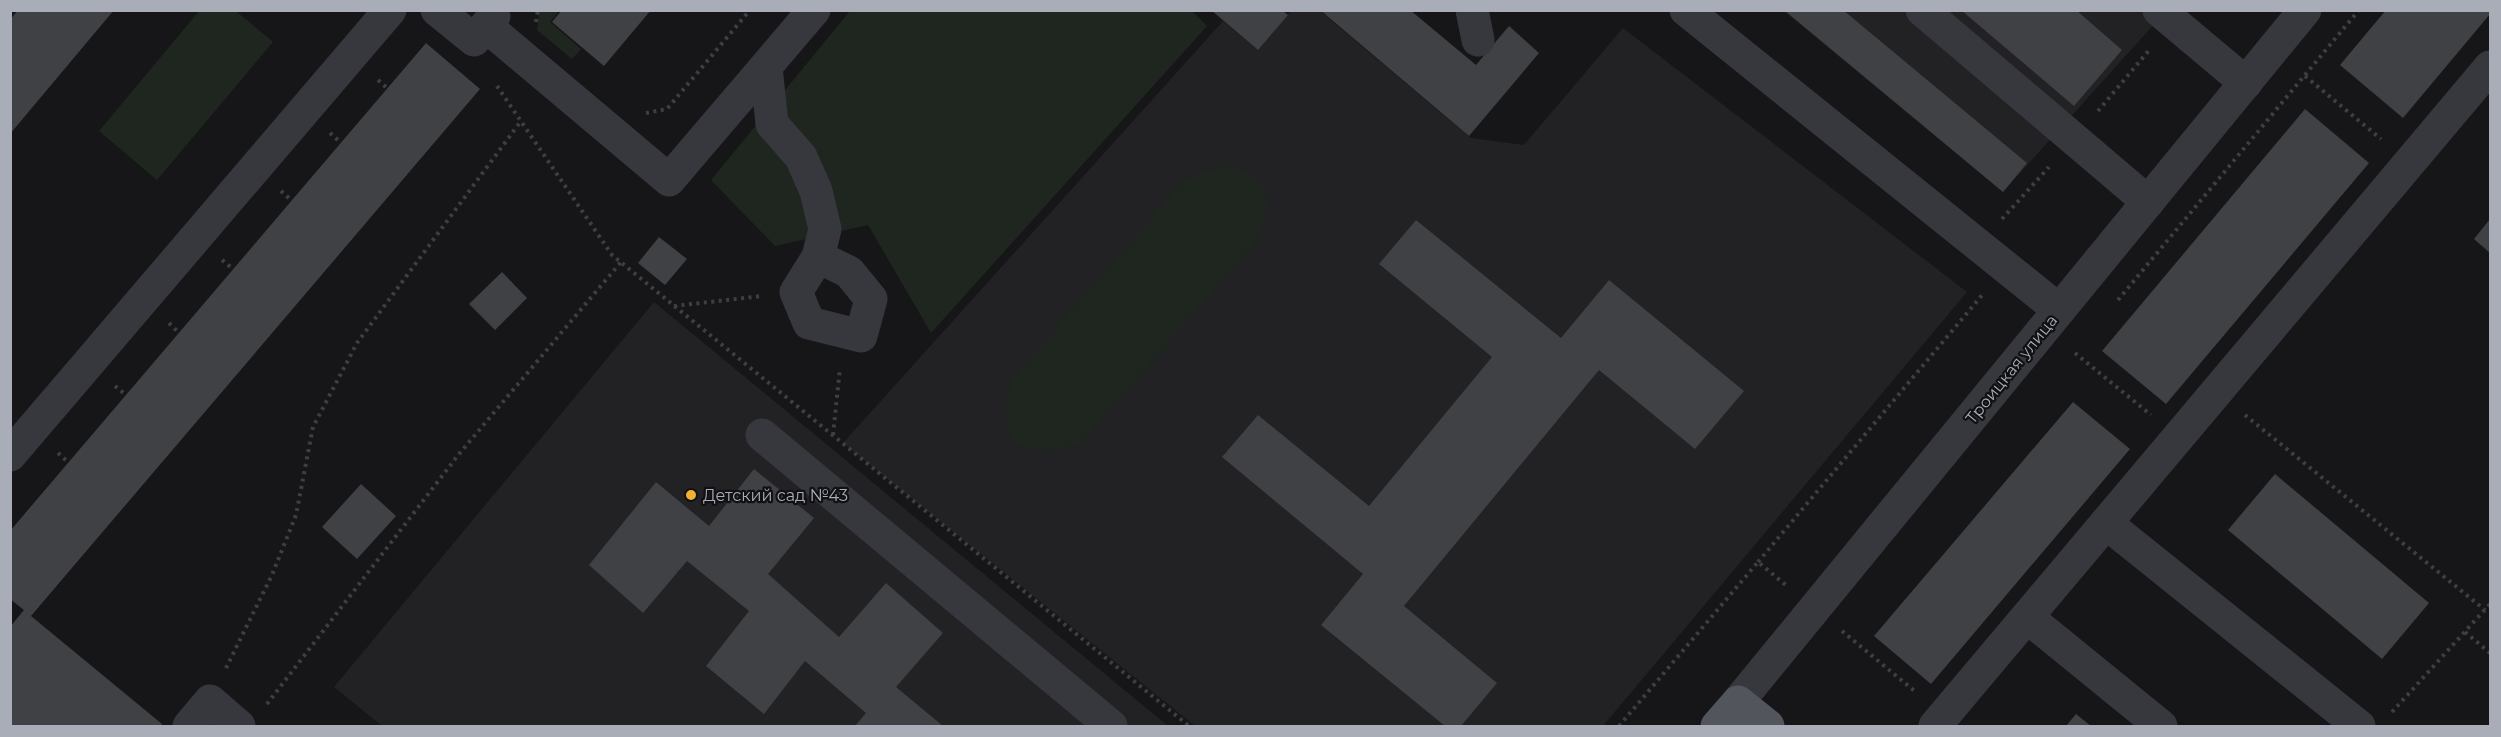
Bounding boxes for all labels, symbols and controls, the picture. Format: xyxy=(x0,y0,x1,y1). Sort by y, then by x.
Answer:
street label: Троицкая улица xyxy=(1962,311,2061,428)
place label: Детский сад №43 xyxy=(703,486,848,505)
marker: Детский сад №43 xyxy=(684,488,698,502)

